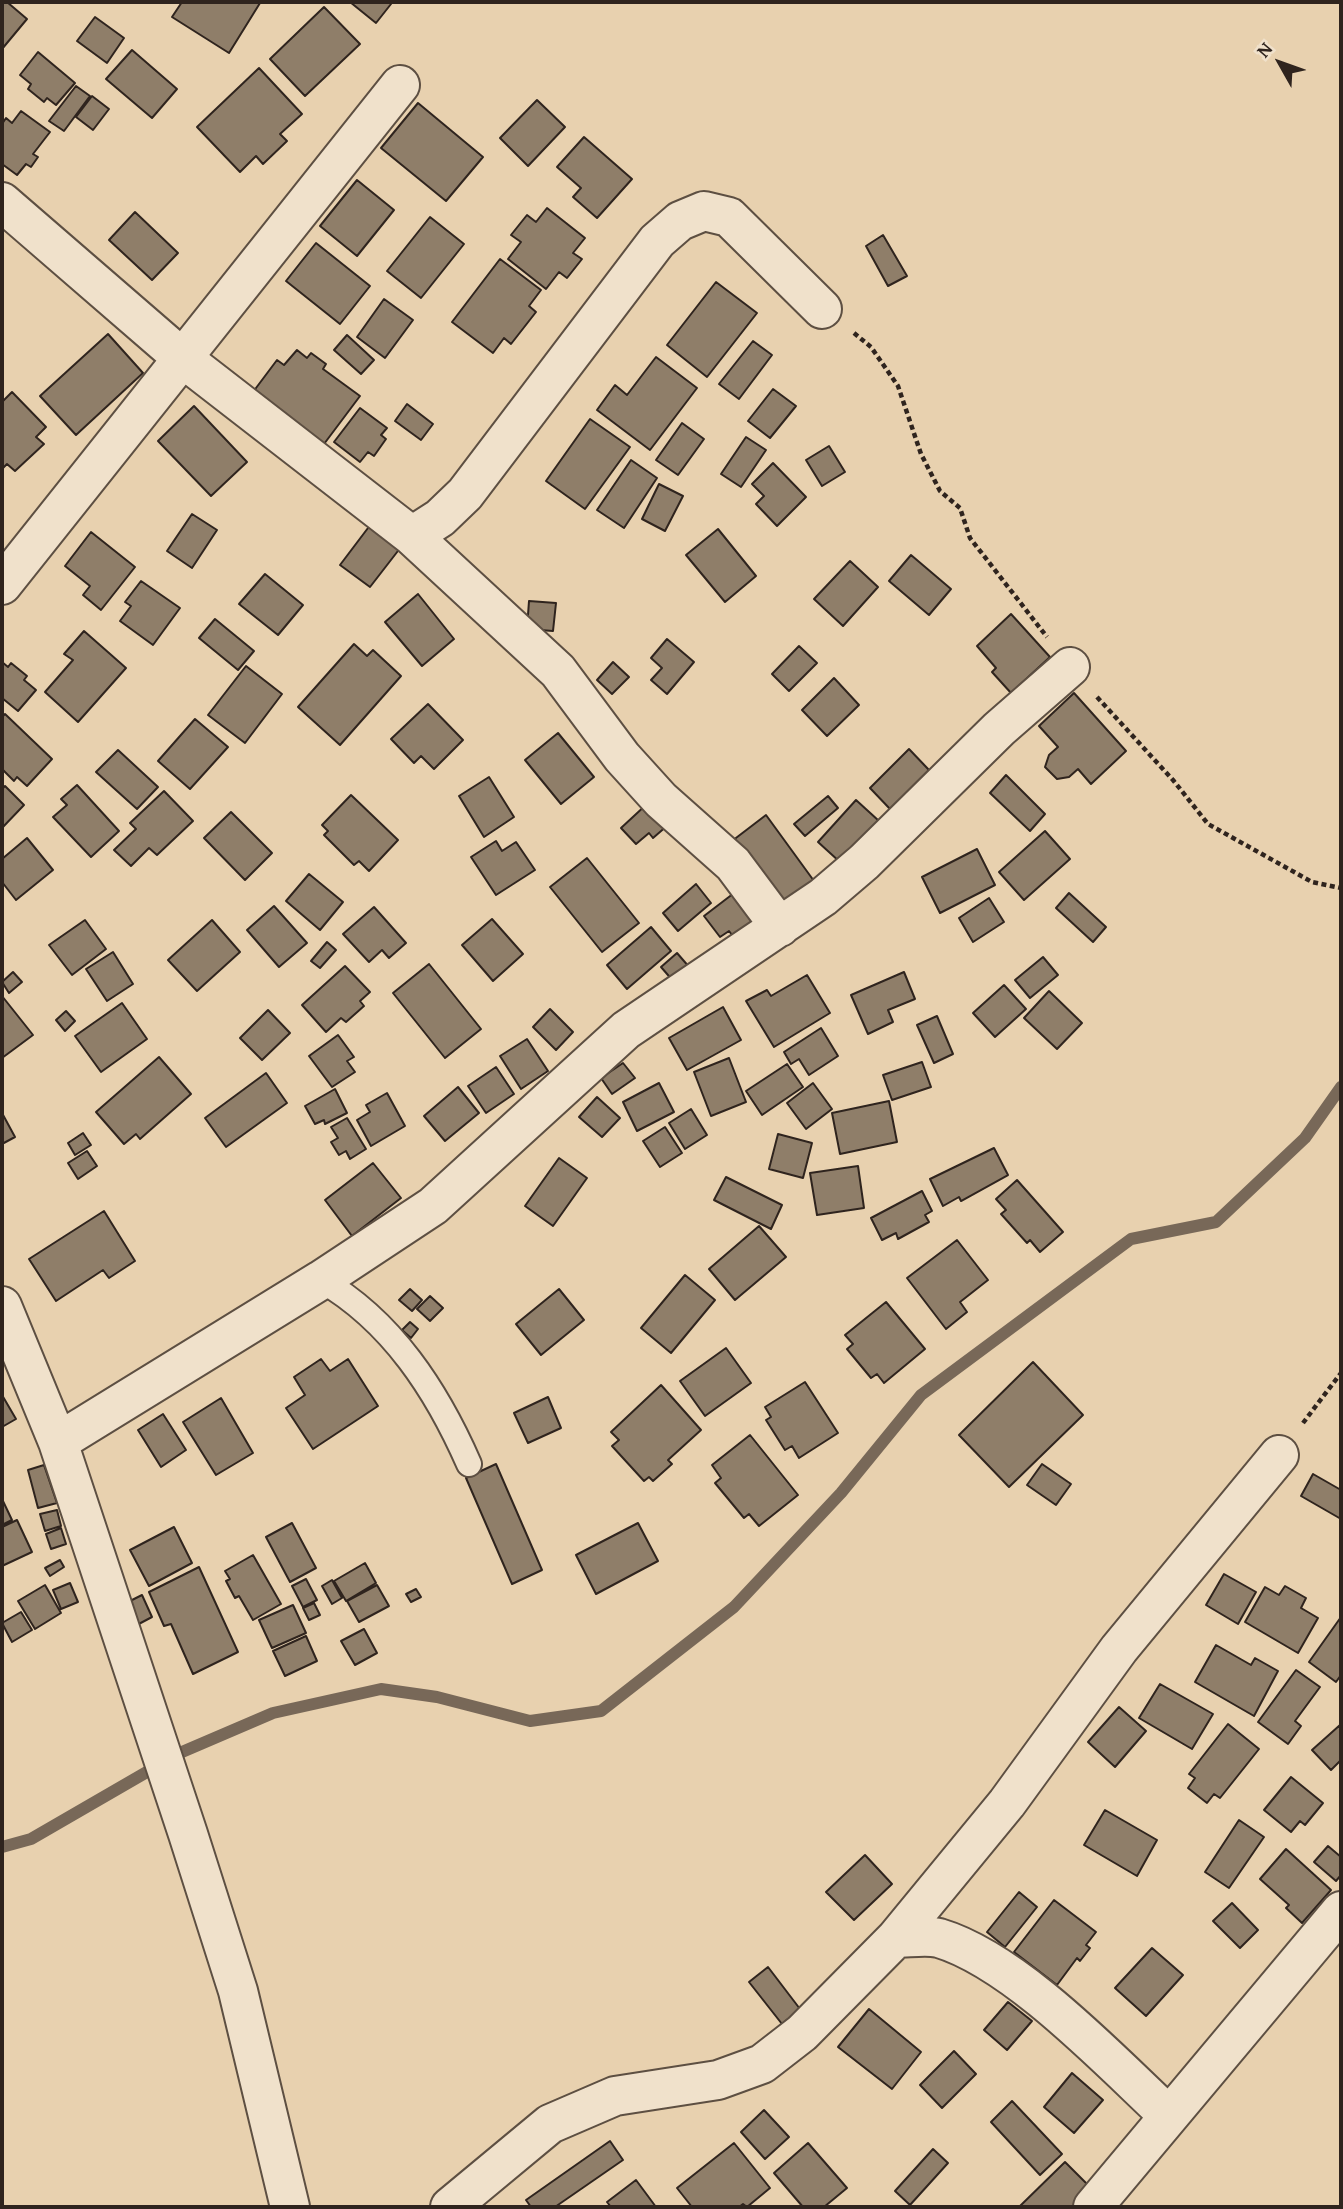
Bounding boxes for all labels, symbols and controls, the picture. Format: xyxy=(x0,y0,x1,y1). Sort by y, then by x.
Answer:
north arrow xyxy=(1245,28,1315,98)
text: N xyxy=(1249,36,1279,63)

